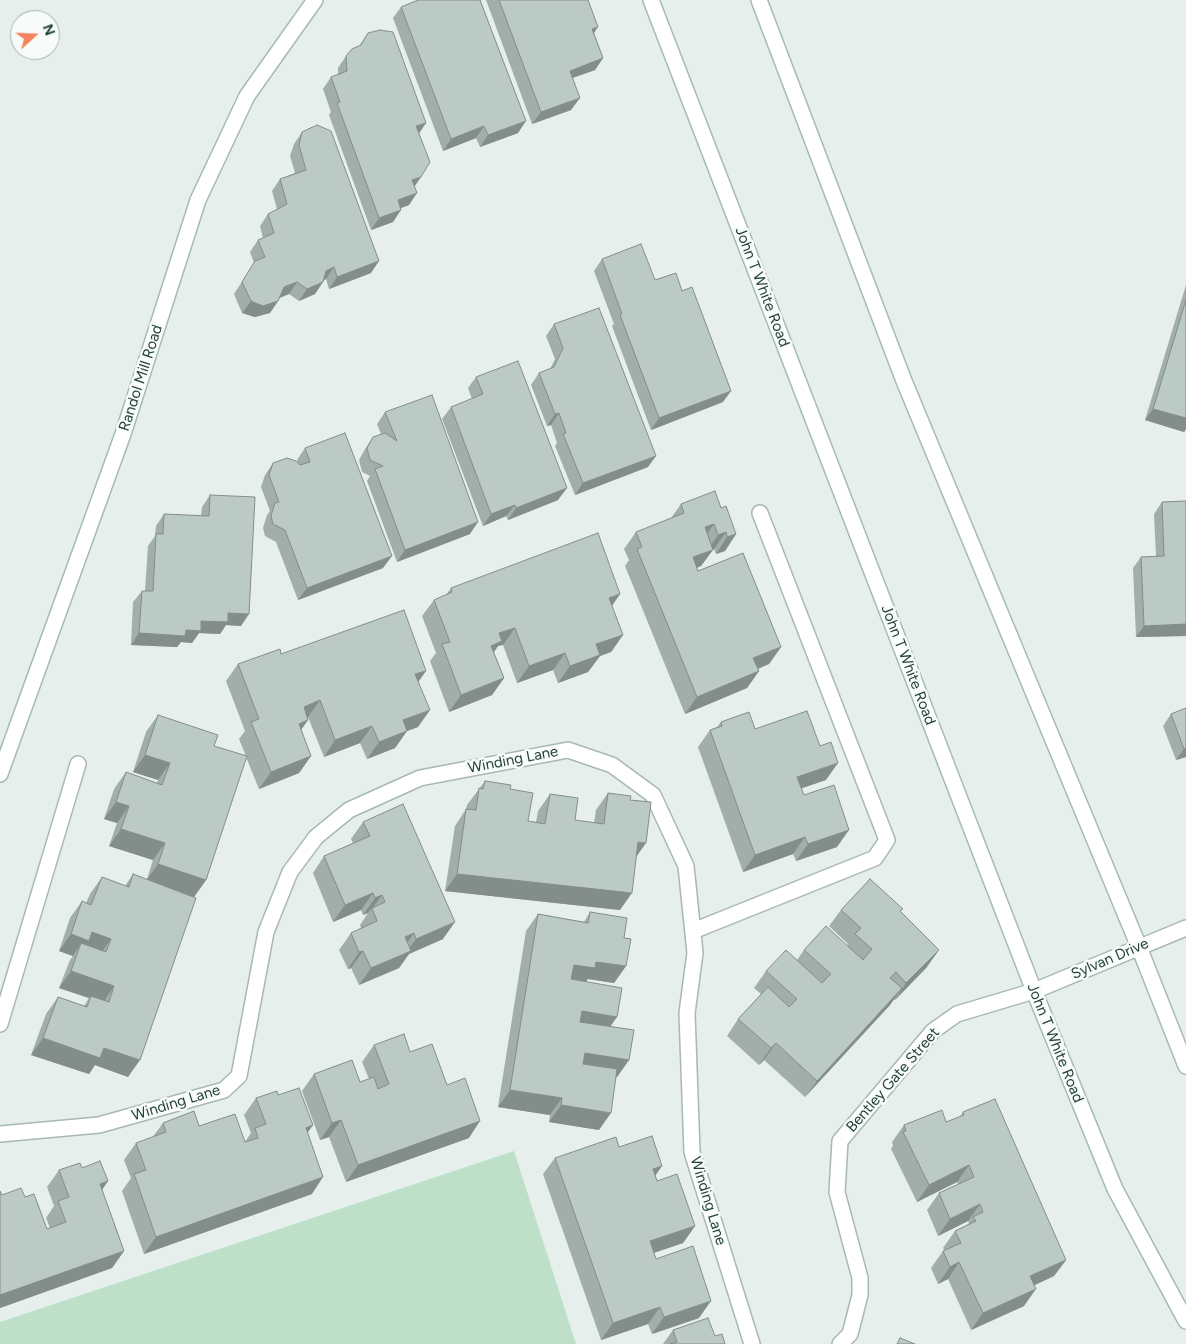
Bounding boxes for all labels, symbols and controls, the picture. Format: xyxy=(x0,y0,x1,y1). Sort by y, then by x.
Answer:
north arrow xyxy=(10,10,60,60)
text: N xyxy=(39,22,58,38)
street label: John T White Road xyxy=(731,224,793,350)
street label: Randol Mill Road xyxy=(115,322,167,434)
street label: John T White Road xyxy=(877,602,939,728)
street label: Winding Lane xyxy=(466,742,560,778)
street label: Sylvan Drive xyxy=(1069,935,1151,983)
street label: John T White Road xyxy=(1023,981,1087,1105)
street label: Bentley Gate Street xyxy=(843,1024,943,1136)
street label: Winding Lane xyxy=(130,1081,222,1125)
street label: Winding Lane xyxy=(686,1155,730,1247)

